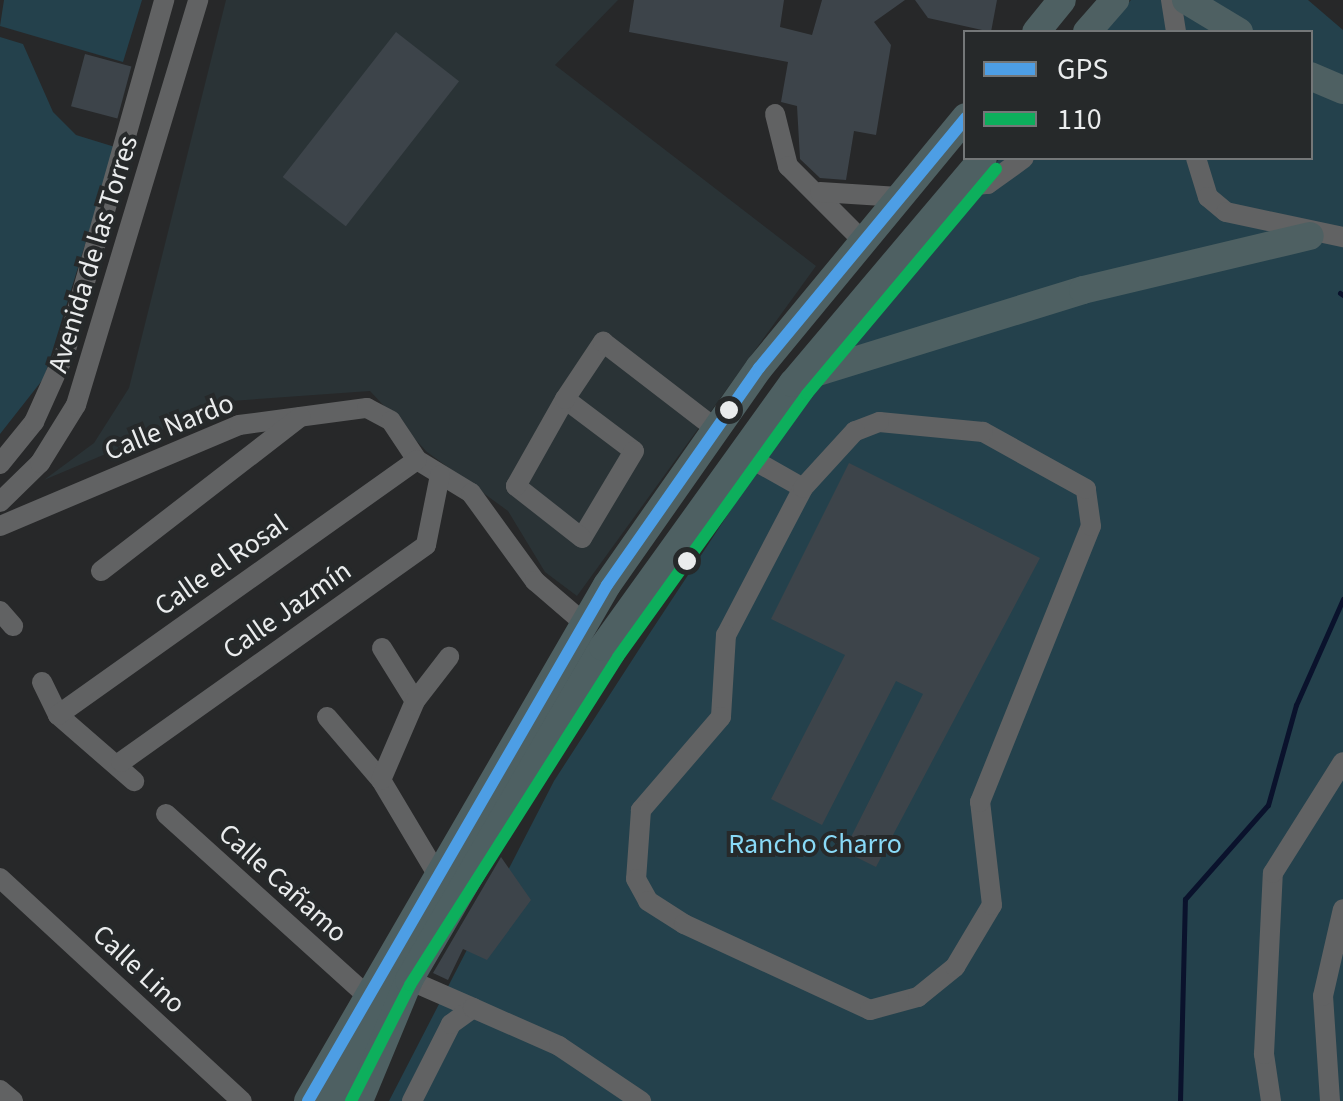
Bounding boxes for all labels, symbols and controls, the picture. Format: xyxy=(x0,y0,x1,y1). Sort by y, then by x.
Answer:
legend xyxy=(963,30,1313,160)
text: GPS xyxy=(1057,48,1108,91)
text: 110 xyxy=(1057,98,1102,141)
street label: Avenida de las Torres xyxy=(41,131,145,377)
street label: Calle Nardo xyxy=(100,386,238,468)
unlabelled marker xyxy=(719,400,739,420)
street label: Calle el Rosal xyxy=(148,507,294,623)
unlabelled marker xyxy=(677,551,697,571)
street label: Calle Jazmín xyxy=(216,554,358,666)
street label: Calle Cañamo xyxy=(212,816,354,950)
park label: Rancho Charro xyxy=(728,827,902,861)
street label: Calle Lino xyxy=(86,918,192,1020)

